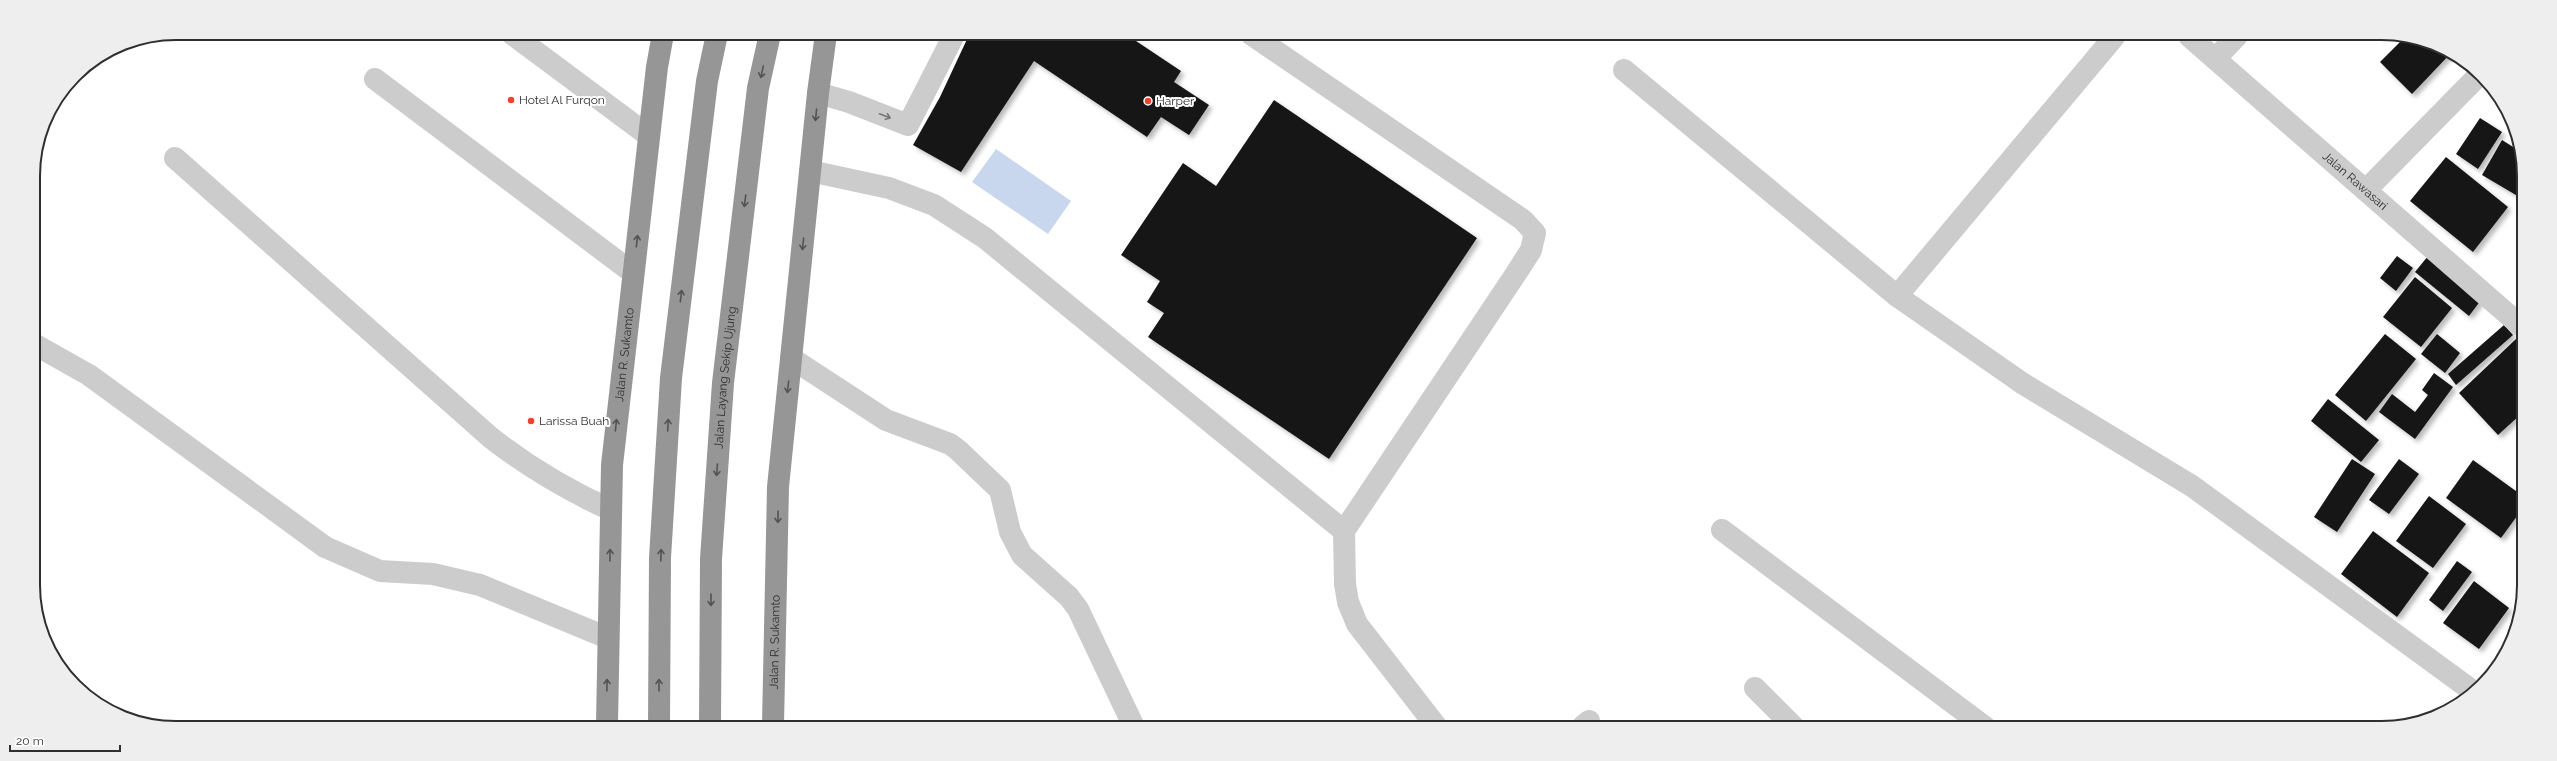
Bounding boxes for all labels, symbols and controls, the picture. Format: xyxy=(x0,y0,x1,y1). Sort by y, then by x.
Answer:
one-way arrow xyxy=(757,66,765,79)
place label: Hotel Al Furqon xyxy=(519,93,605,107)
place label: Harper xyxy=(1156,94,1195,108)
marker: Hotel Al Furqon xyxy=(506,95,516,105)
marker: Harper xyxy=(1143,96,1153,106)
one-way arrow xyxy=(812,108,820,121)
one-way arrow xyxy=(879,113,891,121)
street label: Jalan Rawasari xyxy=(2320,149,2390,213)
one-way arrow xyxy=(741,194,749,207)
one-way arrow xyxy=(633,235,641,248)
one-way arrow xyxy=(799,237,806,250)
one-way arrow xyxy=(677,290,685,303)
street label: Jalan Layang Sekip Ujung xyxy=(712,306,739,449)
street label: Jalan R. Sukamto xyxy=(612,307,637,403)
one-way arrow xyxy=(785,380,792,393)
place label: Larissa Buah xyxy=(539,414,609,428)
marker: Larissa Buah xyxy=(526,416,536,426)
one-way arrow xyxy=(612,419,620,432)
one-way arrow xyxy=(665,419,672,432)
one-way arrow xyxy=(714,463,721,476)
one-way arrow xyxy=(774,510,782,523)
one-way arrow xyxy=(606,549,614,562)
one-way arrow xyxy=(657,549,664,562)
one-way arrow xyxy=(707,593,715,606)
street label: Jalan R. Sukamto xyxy=(767,595,783,689)
one-way arrow xyxy=(603,679,611,692)
one-way arrow xyxy=(655,679,663,692)
scale bar xyxy=(10,727,120,753)
text: 20 m xyxy=(16,734,44,748)

